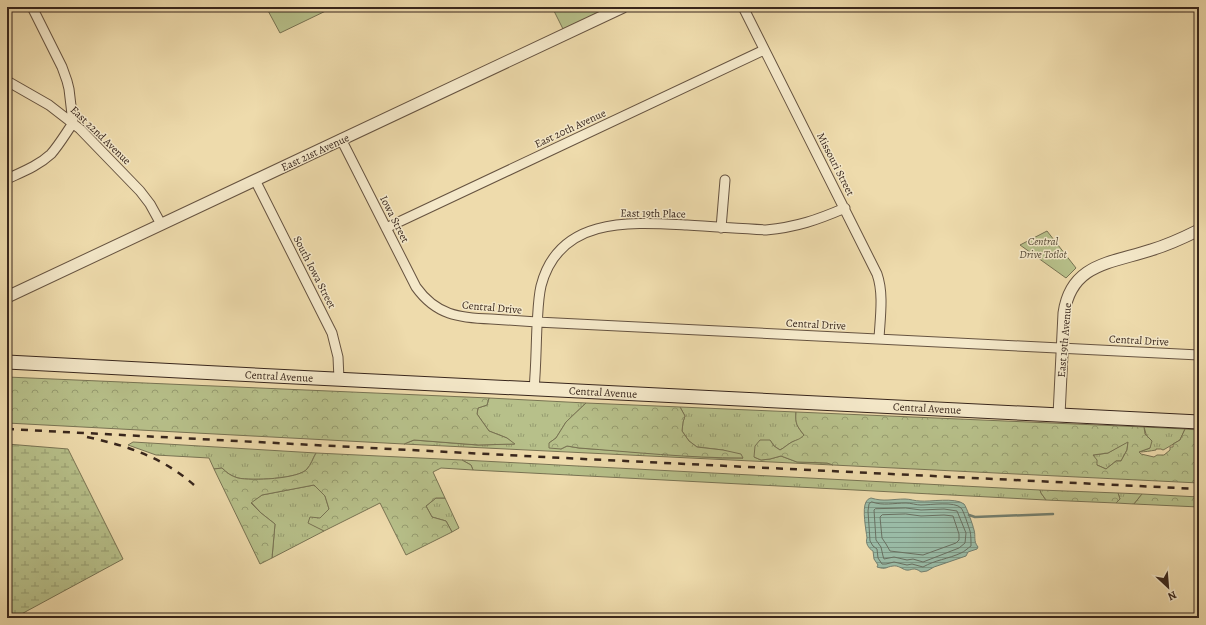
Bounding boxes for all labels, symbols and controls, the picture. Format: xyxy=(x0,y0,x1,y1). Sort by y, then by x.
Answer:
street label: East 22nd Avenue xyxy=(67,103,134,168)
street label: East 20th Avenue xyxy=(532,105,608,152)
street label: East 21st Avenue xyxy=(279,130,352,175)
street label: Missouri Street xyxy=(813,130,858,199)
street label: Iowa Street xyxy=(376,193,413,246)
street label: East 19th Place xyxy=(620,205,686,222)
street label: South Iowa Street xyxy=(290,233,339,311)
park label: Central Drive Totlot xyxy=(1019,234,1068,262)
street label: Central Drive xyxy=(461,297,523,318)
street label: East 19th Avenue xyxy=(1054,302,1075,378)
street label: Central Drive xyxy=(786,315,846,334)
street label: Central Drive xyxy=(1109,331,1169,350)
street label: Central Avenue xyxy=(245,367,313,386)
street label: Central Avenue xyxy=(569,383,637,402)
street label: Central Avenue xyxy=(893,399,961,418)
north arrow xyxy=(1148,567,1188,607)
text: N xyxy=(1165,587,1179,604)

